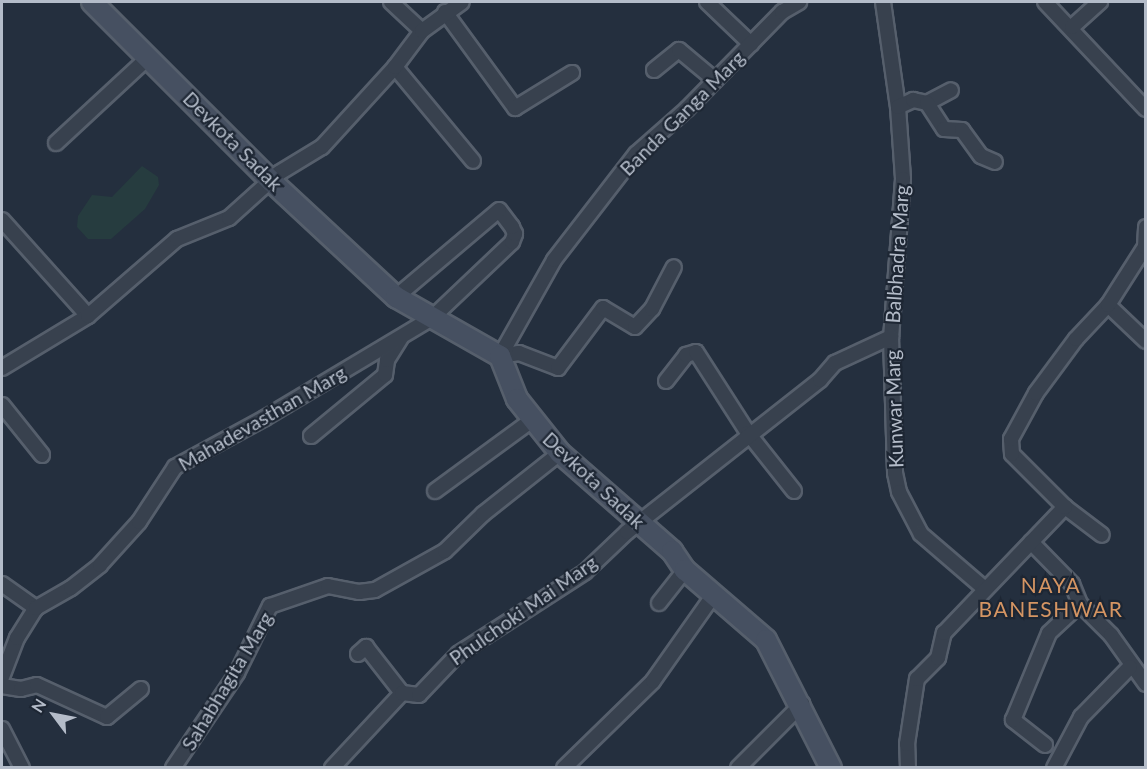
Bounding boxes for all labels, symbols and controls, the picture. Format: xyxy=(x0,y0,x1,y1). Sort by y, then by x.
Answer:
street label: Banda Ganga Marg xyxy=(615,46,749,180)
street label: Devkota Sadak xyxy=(178,86,288,196)
street label: Balbhadra Marg xyxy=(880,184,914,324)
street label: Kunwar Marg xyxy=(880,349,908,469)
street label: Mahadevasthan Marg xyxy=(174,360,350,476)
street label: Devkota Sadak xyxy=(538,427,650,533)
street label: Phulchoki Mai Marg xyxy=(444,550,602,670)
district label: NAYA BANESHWAR xyxy=(979,572,1123,622)
street label: Sahabhagita Marg xyxy=(176,607,278,755)
north arrow xyxy=(24,685,84,745)
text: N xyxy=(27,695,50,715)

